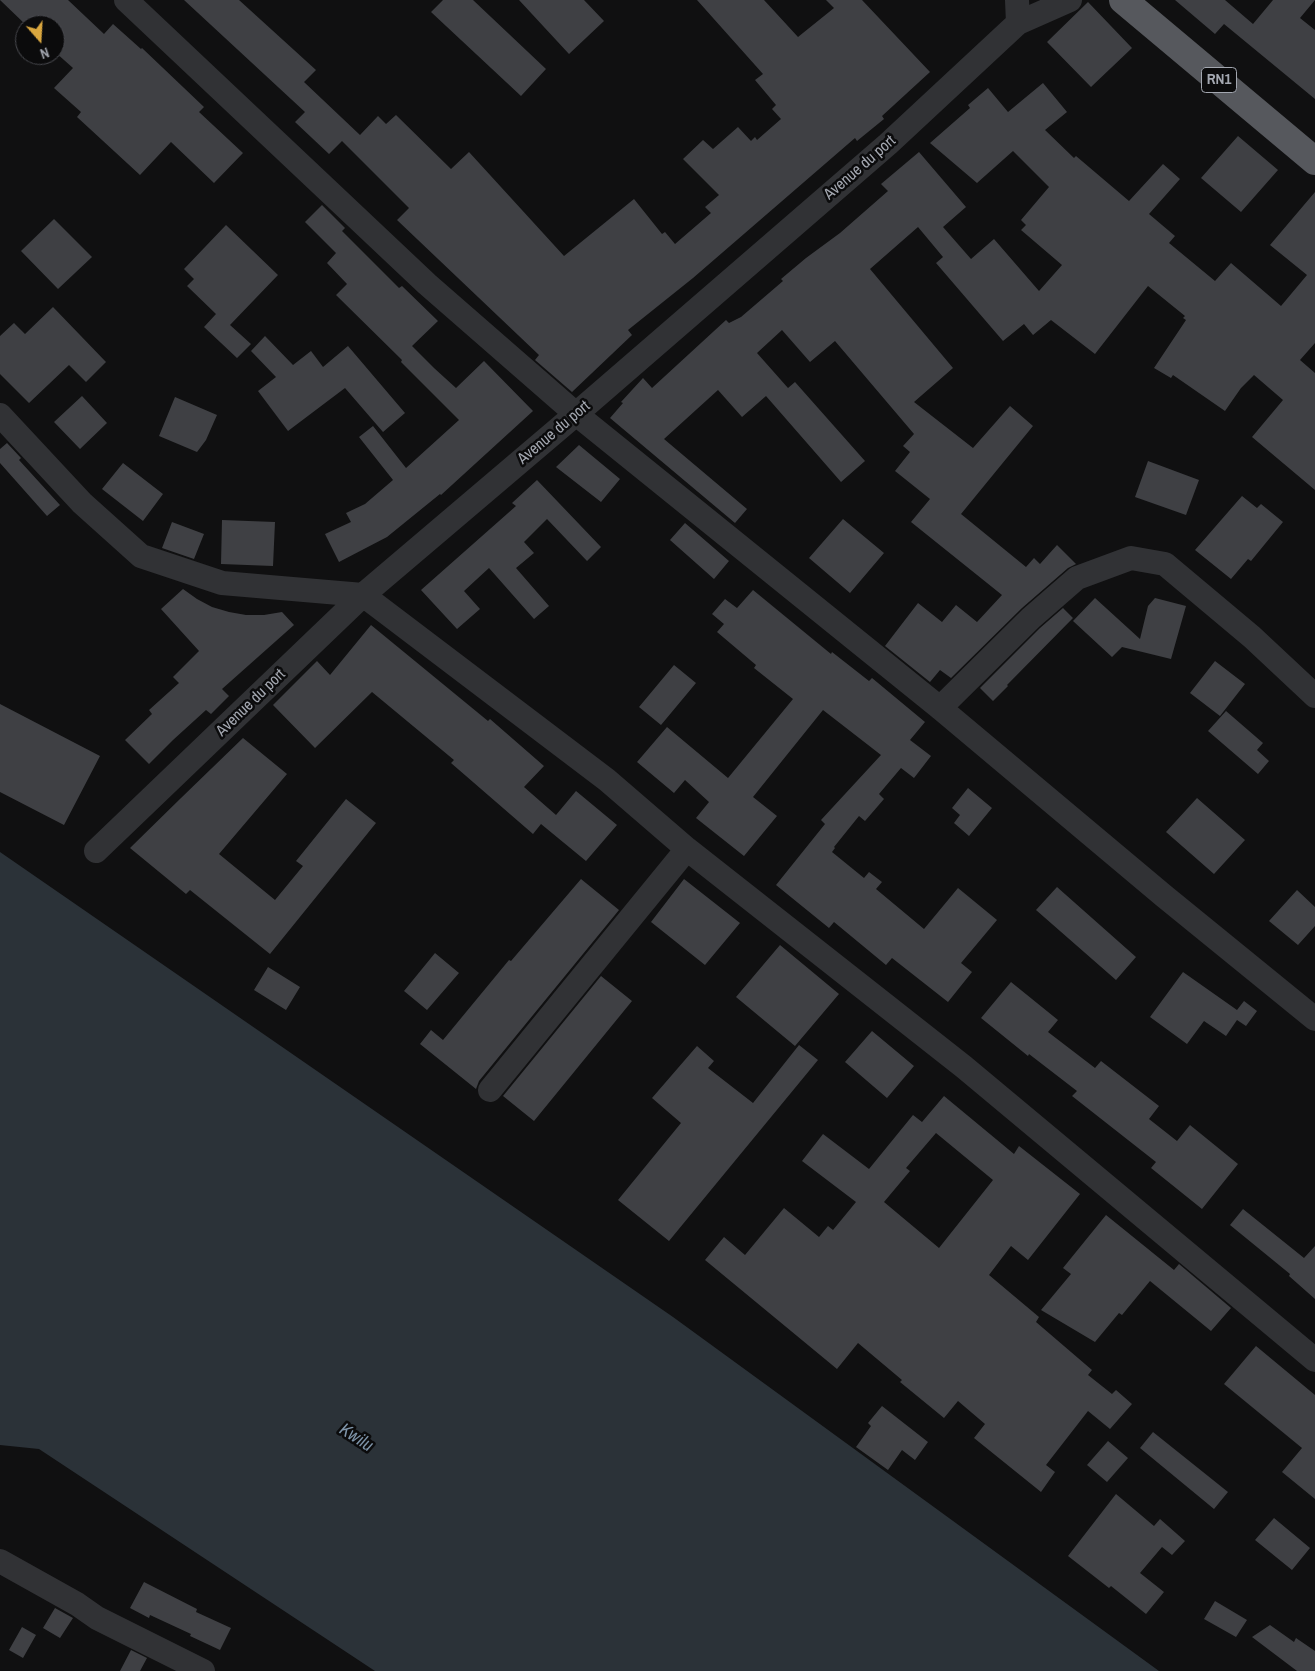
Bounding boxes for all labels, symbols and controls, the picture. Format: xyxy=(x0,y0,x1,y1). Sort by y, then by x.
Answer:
north arrow xyxy=(15,15,65,65)
text: N xyxy=(38,43,51,63)
road number: RN1 xyxy=(1202,68,1236,92)
street label: Avenue du port xyxy=(820,132,900,204)
street label: Avenue du port xyxy=(514,397,594,469)
street label: Avenue du port xyxy=(212,665,290,741)
water label: Kwilu xyxy=(335,1419,377,1457)

